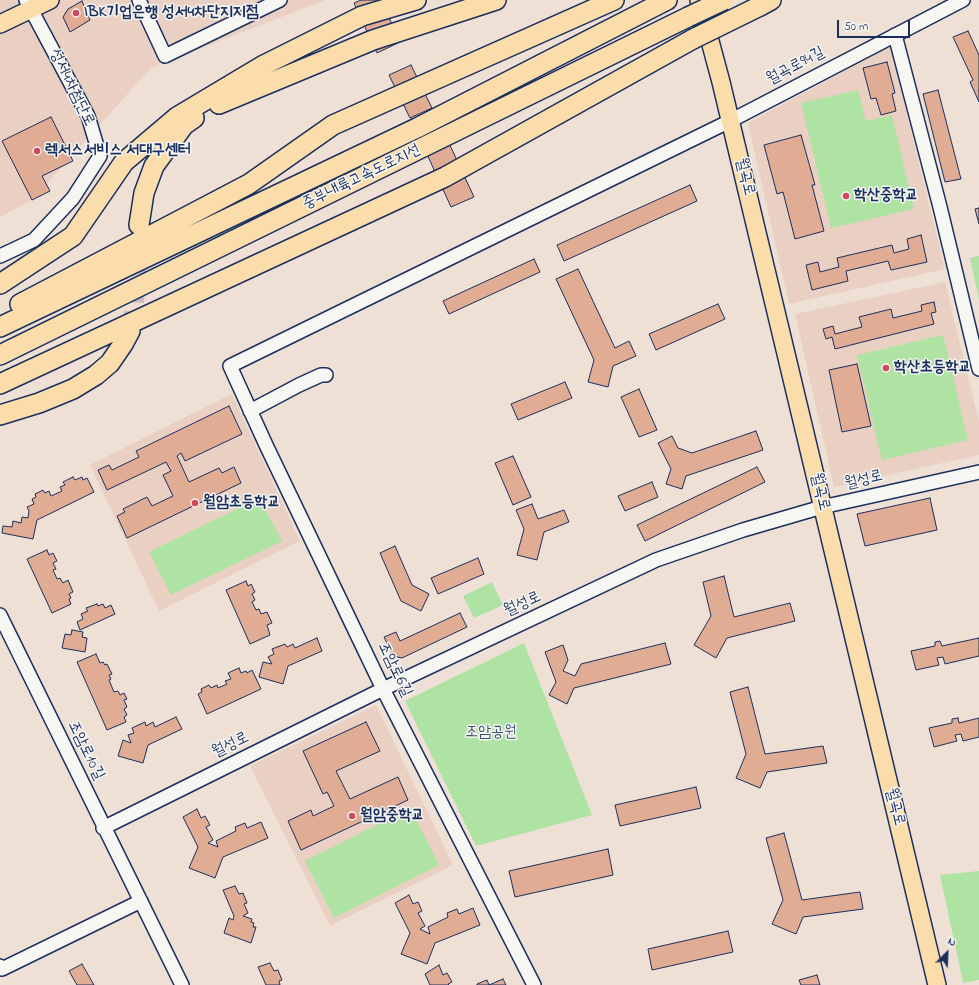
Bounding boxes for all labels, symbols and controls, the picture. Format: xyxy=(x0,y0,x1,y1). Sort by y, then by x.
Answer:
place label: IBK기업은행 성서4차단지지점 xyxy=(84,3,259,23)
marker: IBK기업은행 성서4차단지지점 xyxy=(71,8,81,18)
scale bar xyxy=(839,12,912,38)
text: 50 m xyxy=(844,18,868,36)
street label: 월곡로94길 xyxy=(764,44,828,90)
street label: 성서4차첨단로 xyxy=(44,46,98,130)
place label: 렉서스서비스 서대구센터 xyxy=(45,141,191,161)
street label: 중부내륙고속도로지선 xyxy=(300,141,424,215)
marker: 렉서스서비스 서대구센터 xyxy=(32,146,42,156)
street label: 월곡로 xyxy=(730,156,758,198)
place label: 학산중학교 xyxy=(854,186,918,206)
marker: 학산중학교 xyxy=(841,191,851,201)
place label: 학산초등학교 xyxy=(894,358,971,378)
marker: 학산초등학교 xyxy=(881,363,891,373)
street label: 월성로 xyxy=(843,467,885,495)
street label: 월곡로 xyxy=(805,471,833,513)
place label: 월암초등학교 xyxy=(203,493,280,513)
marker: 월암초등학교 xyxy=(190,498,200,508)
street label: 월성로 xyxy=(501,588,545,622)
street label: 조암로6길 xyxy=(373,639,415,701)
street label: 조암로10길 xyxy=(62,718,108,784)
park label: 조암공원 xyxy=(465,723,517,743)
street label: 월성로 xyxy=(209,729,253,763)
street label: 월곡로 xyxy=(880,786,908,828)
place label: 월암중학교 xyxy=(360,806,424,826)
marker: 월암중학교 xyxy=(347,811,357,821)
north arrow xyxy=(927,933,967,973)
text: N xyxy=(945,933,959,951)

